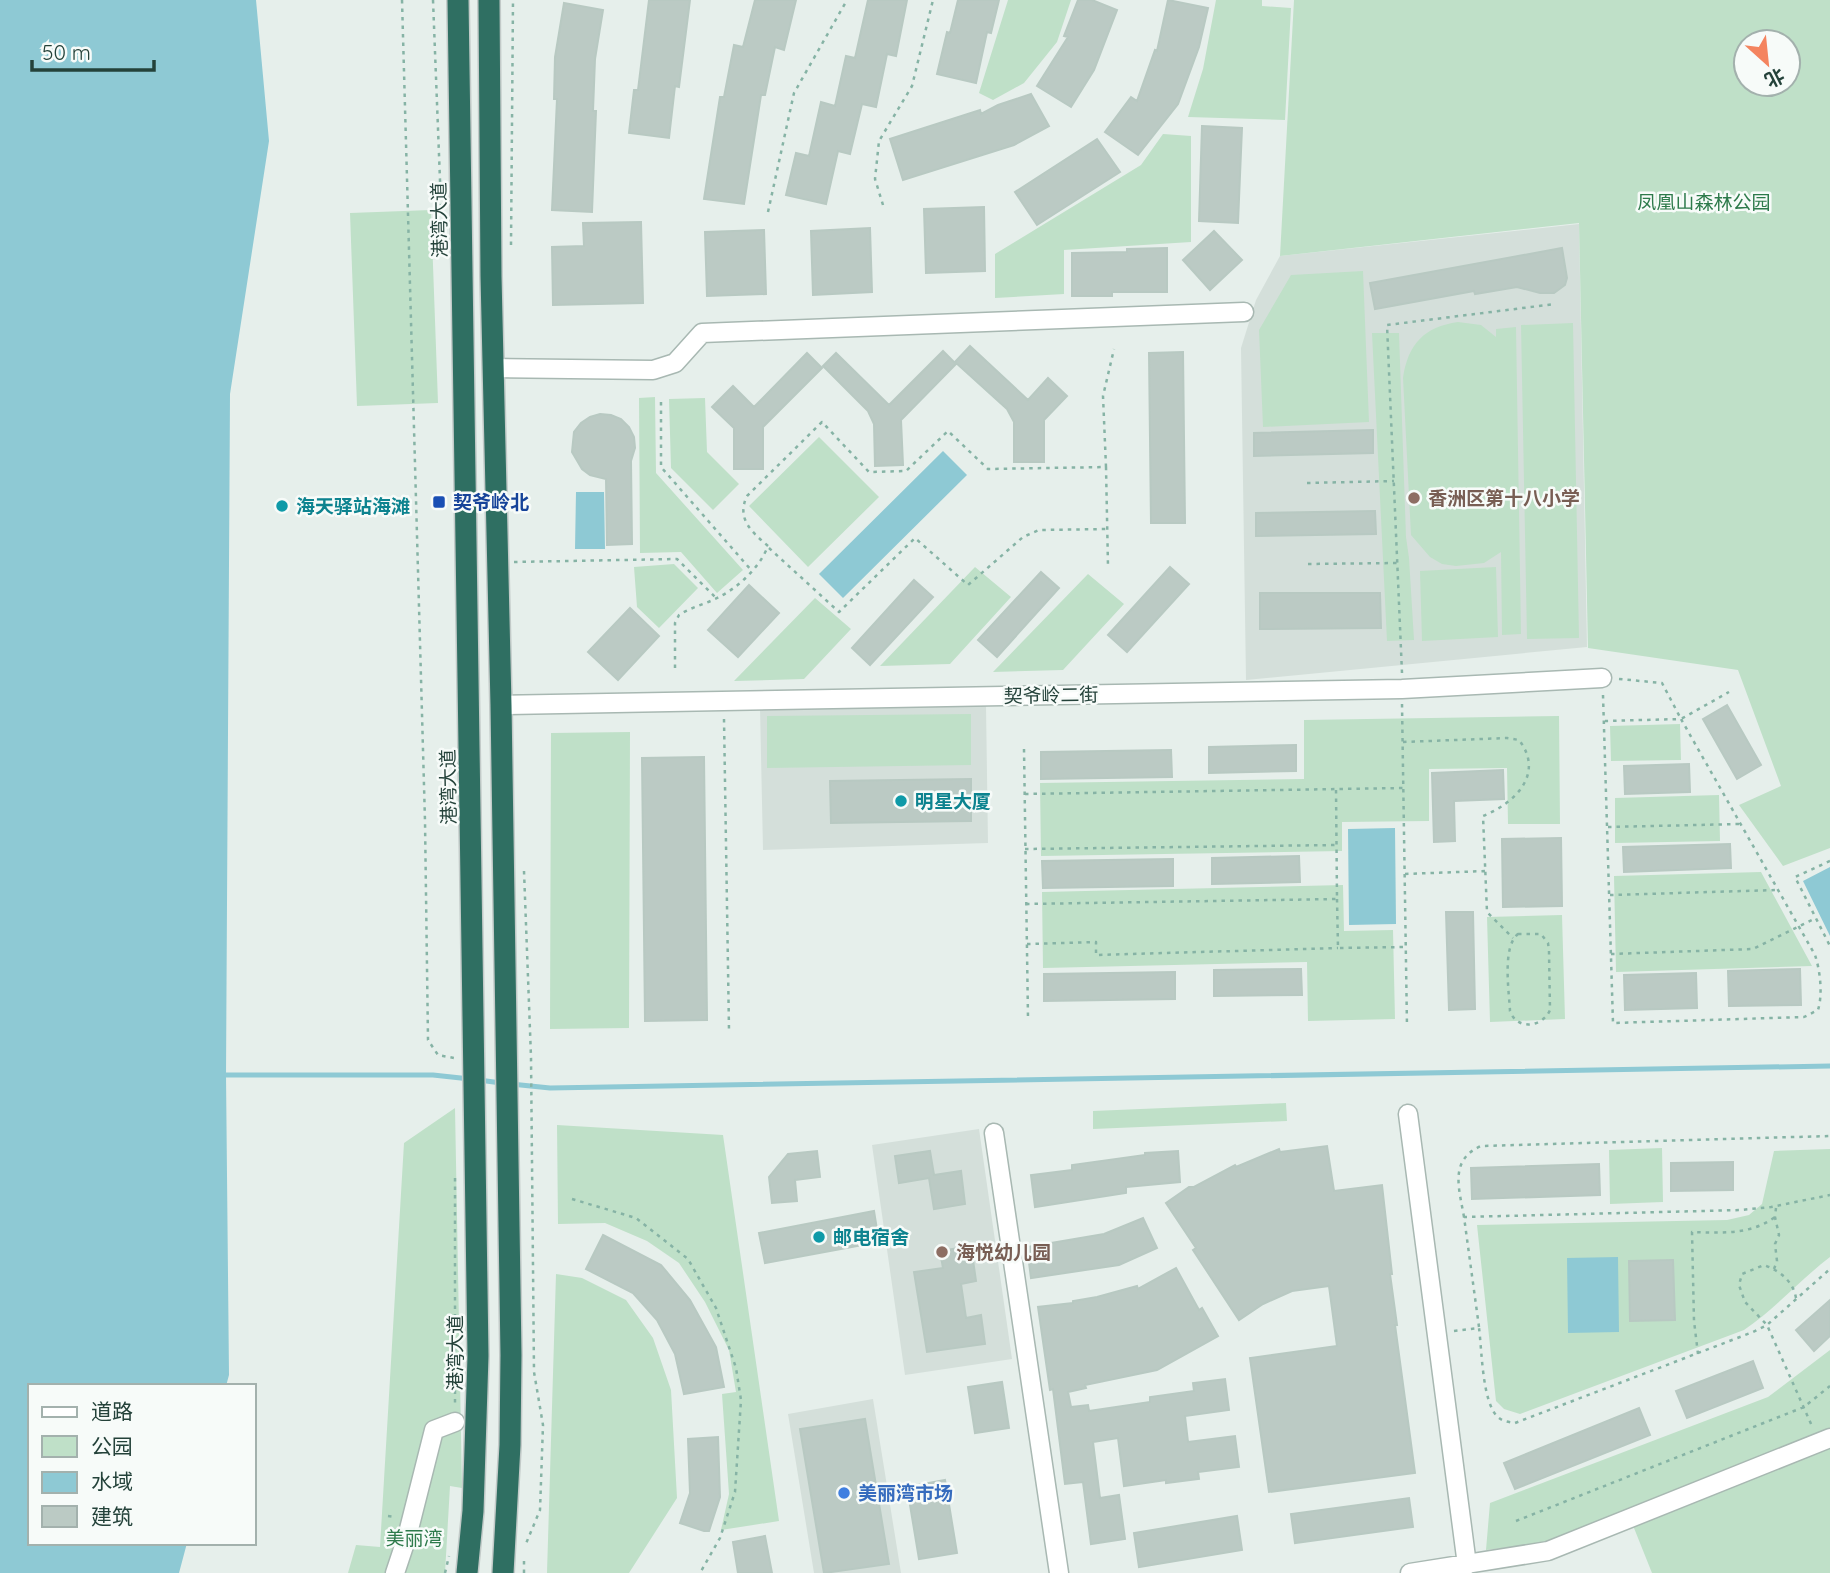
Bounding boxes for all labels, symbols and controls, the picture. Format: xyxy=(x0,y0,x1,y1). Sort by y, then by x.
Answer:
scale bar xyxy=(32,28,154,72)
north arrow xyxy=(1732,28,1802,98)
text: 50 m xyxy=(42,39,91,65)
text: 北 xyxy=(1761,63,1789,93)
street label: 港湾大道 xyxy=(426,182,452,258)
park label: 凤凰山森林公园 xyxy=(1637,190,1771,214)
place label: 香洲区第十八小学 xyxy=(1428,486,1580,510)
place label: 契爷岭北 xyxy=(453,490,529,514)
marker: 香洲区第十八小学 xyxy=(1406,490,1422,506)
place label: 海天驿站海滩 xyxy=(296,494,410,518)
marker: 契爷岭北 xyxy=(431,494,447,510)
marker: 海天驿站海滩 xyxy=(274,498,290,514)
street label: 契爷岭二街 xyxy=(1003,682,1099,708)
street label: 港湾大道 xyxy=(435,749,461,825)
place label: 明星大厦 xyxy=(915,789,991,813)
marker: 明星大厦 xyxy=(893,793,909,809)
place label: 邮电宿舍 xyxy=(833,1225,909,1249)
marker: 邮电宿舍 xyxy=(811,1229,827,1245)
place label: 海悦幼儿园 xyxy=(956,1240,1051,1264)
marker: 海悦幼儿园 xyxy=(934,1244,950,1260)
street label: 港湾大道 xyxy=(443,1315,467,1391)
legend xyxy=(28,1384,256,1545)
text: 道路 xyxy=(91,1398,133,1424)
text: 公园 xyxy=(91,1433,133,1459)
text: 水域 xyxy=(91,1468,133,1494)
place label: 美丽湾市场 xyxy=(858,1481,953,1505)
marker: 美丽湾市场 xyxy=(836,1485,852,1501)
text: 建筑 xyxy=(91,1503,133,1529)
park label: 美丽湾 xyxy=(385,1526,443,1550)

